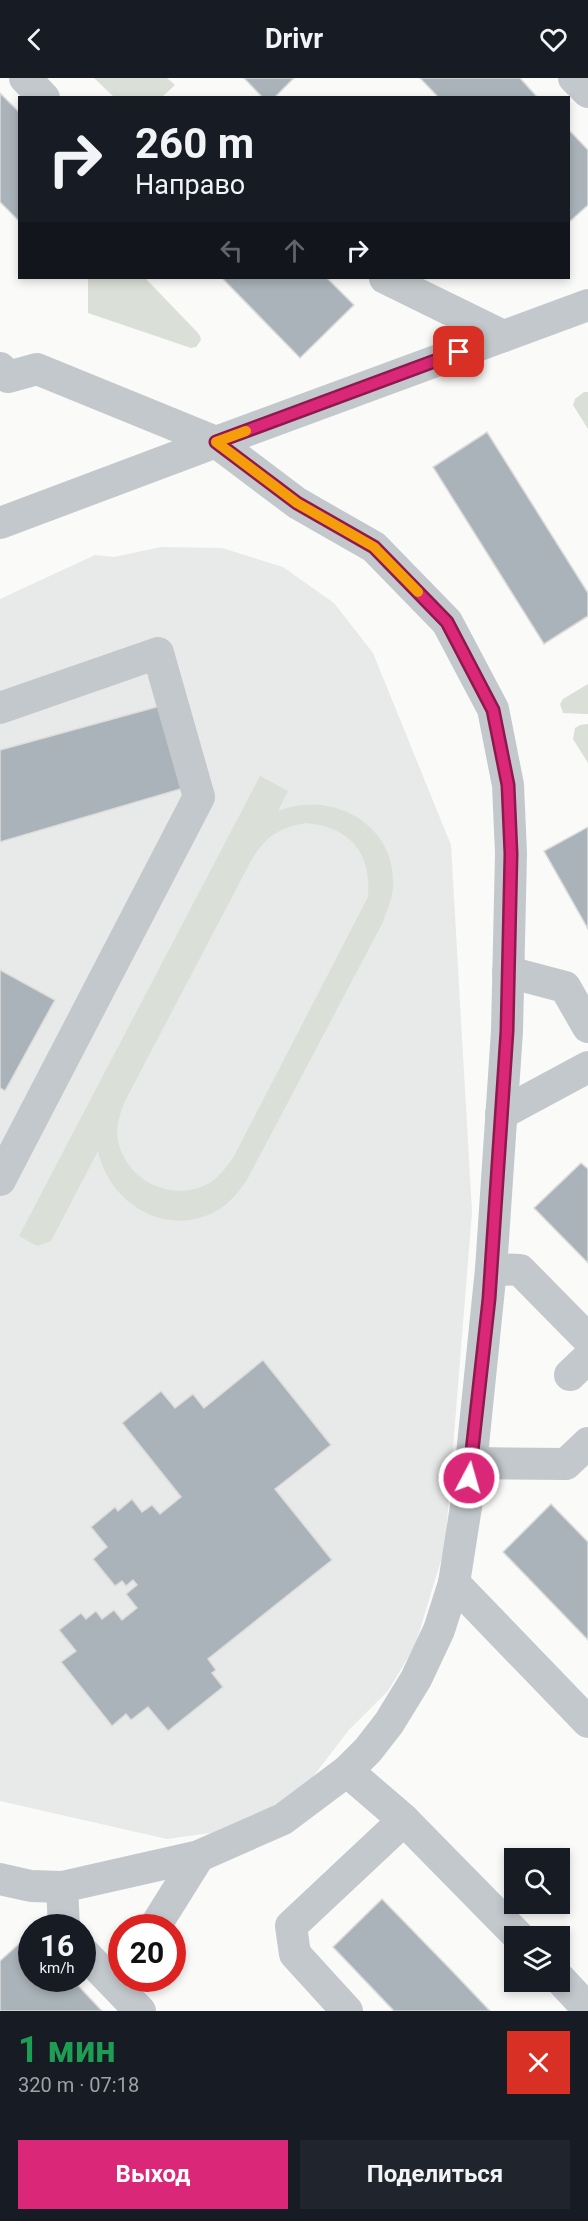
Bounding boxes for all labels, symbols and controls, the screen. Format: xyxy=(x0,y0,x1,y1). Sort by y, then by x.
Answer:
icon: back xyxy=(18,23,51,56)
text: Drivr xyxy=(265,23,323,55)
icon: heart xyxy=(537,23,570,56)
text: 260 m xyxy=(135,119,254,168)
icon: right xyxy=(36,120,114,198)
text: Направо xyxy=(135,169,245,201)
icon: left xyxy=(215,234,248,267)
icon: ahead xyxy=(278,234,311,267)
icon: right xyxy=(341,234,374,267)
pin xyxy=(433,326,484,377)
icon: arrive xyxy=(442,335,475,368)
position arrow xyxy=(437,1446,501,1510)
map controls xyxy=(504,1848,570,1992)
button: search xyxy=(504,1848,570,1914)
speed limit sign: 20 xyxy=(108,1914,186,1992)
button: layers xyxy=(504,1926,570,1992)
text: 16 xyxy=(40,1928,74,1963)
text: km/h xyxy=(39,1959,75,1977)
text: 1 мин xyxy=(18,2029,116,2071)
button: close xyxy=(507,2031,570,2094)
text: 320 m · 07:18 xyxy=(18,2073,139,2097)
button: Выход xyxy=(18,2140,288,2209)
button: Поделиться xyxy=(300,2140,570,2209)

